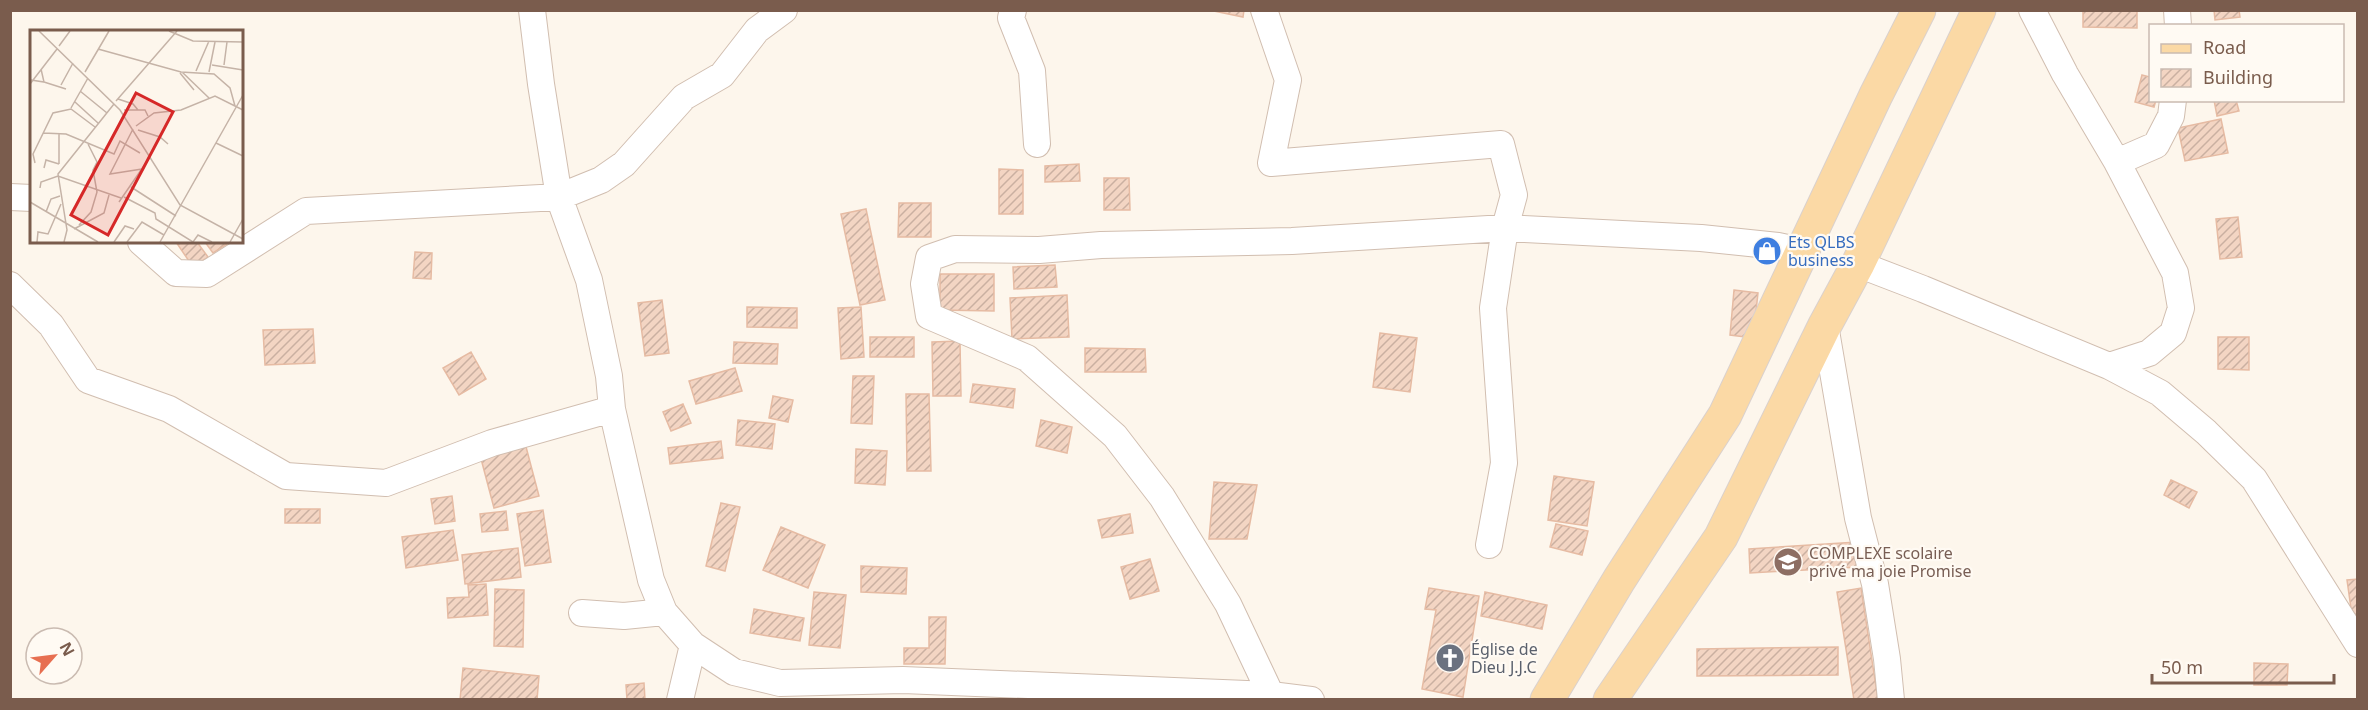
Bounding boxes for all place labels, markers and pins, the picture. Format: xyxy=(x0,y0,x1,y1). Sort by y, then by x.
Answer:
place label: Ets QLBS business xyxy=(1788,231,1855,271)
shop icon: Ets QLBS business xyxy=(1751,235,1783,267)
place label: COMPLEXE scolaire privé ma joie Promise xyxy=(1809,542,1972,582)
school or university icon: COMPLEXE scolaire privé ma joie Promise xyxy=(1772,546,1804,578)
place label: Église de Dieu J.J.C xyxy=(1471,638,1538,678)
church icon: Église de Dieu J.J.C xyxy=(1434,642,1466,674)

